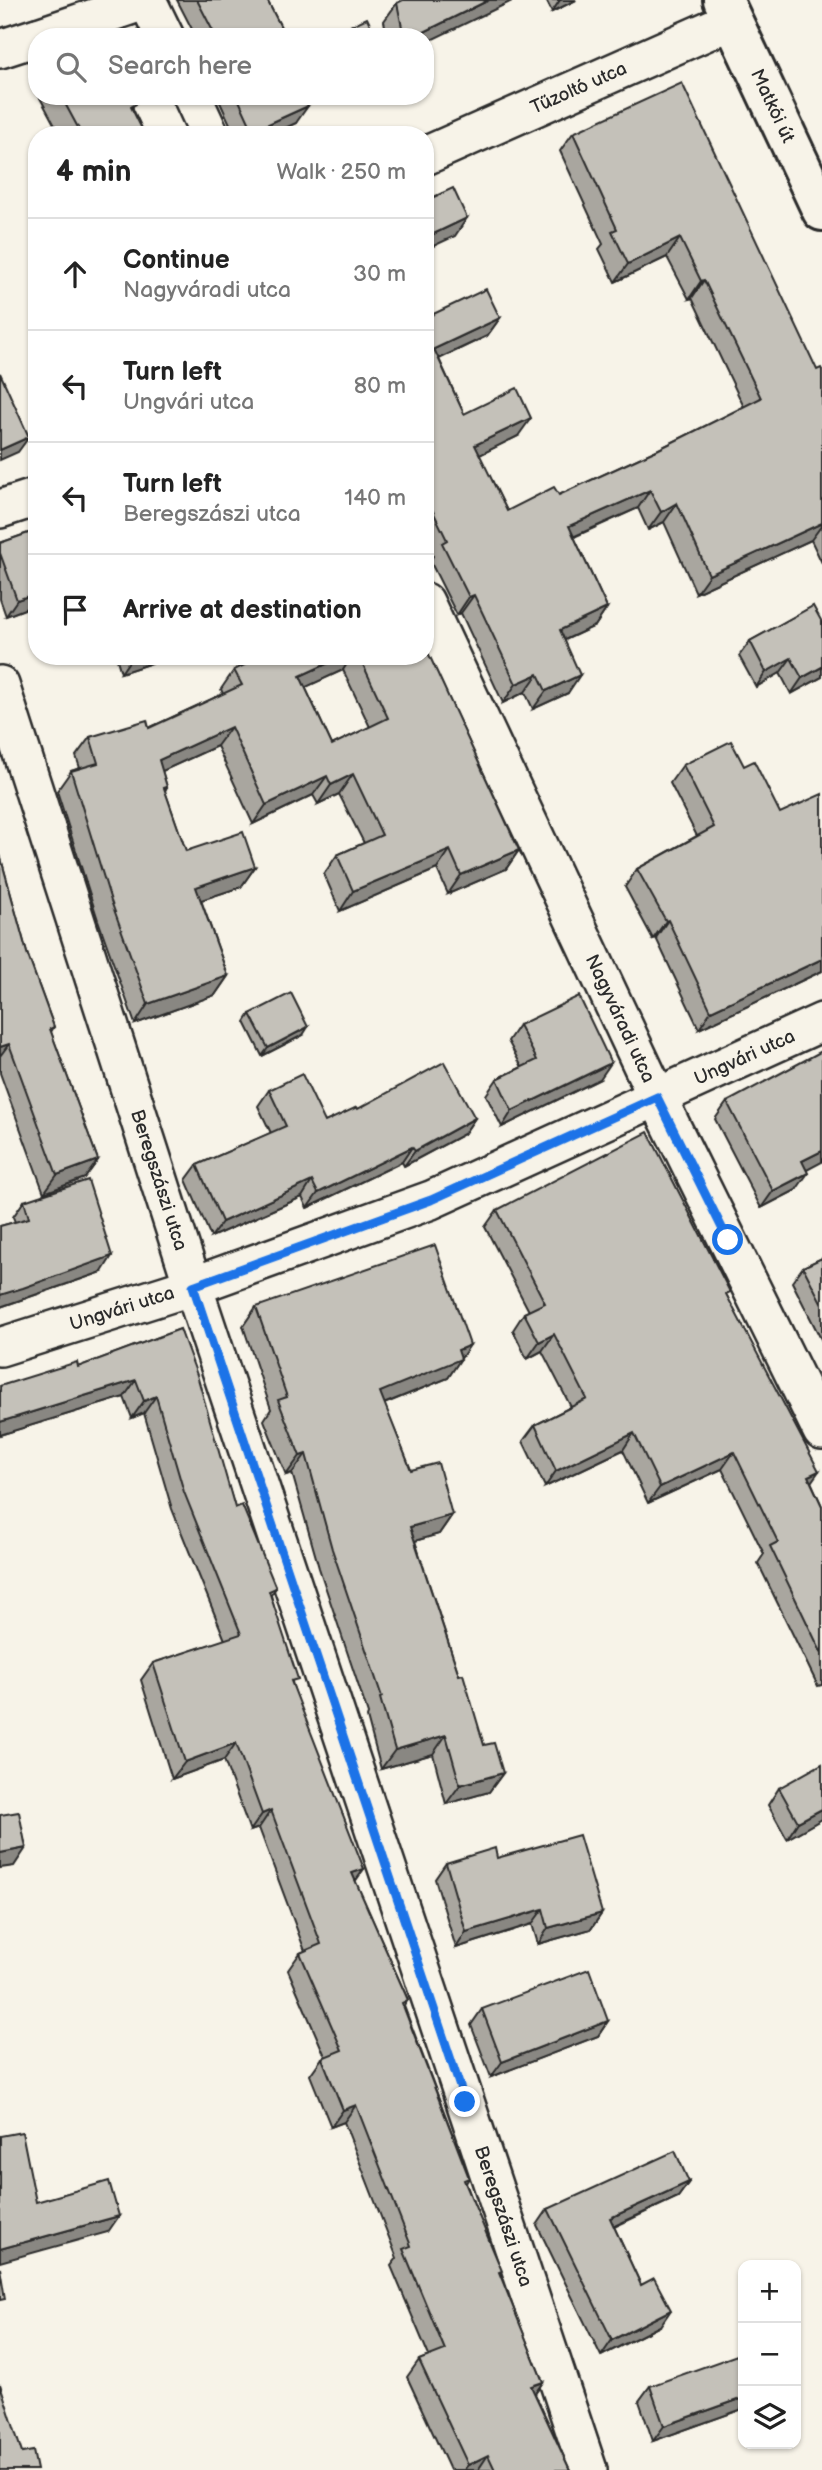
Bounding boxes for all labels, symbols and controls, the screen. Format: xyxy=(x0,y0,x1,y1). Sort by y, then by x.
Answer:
search box xyxy=(28,28,434,105)
icon: search xyxy=(52,48,90,86)
text: Search here xyxy=(108,51,252,82)
street label: Tűzoltó utca xyxy=(527,57,630,119)
street label: Matkói út xyxy=(746,65,800,147)
text: 4 min xyxy=(56,154,131,190)
text: Walk · 250 m xyxy=(276,158,406,186)
text: Continue xyxy=(123,245,230,276)
icon: ahead xyxy=(56,255,94,293)
text: 30 m xyxy=(353,260,406,288)
text: Nagyváradi utca xyxy=(123,276,291,304)
text: Turn left xyxy=(123,357,222,388)
icon: left xyxy=(56,367,94,405)
text: 80 m xyxy=(354,372,406,400)
text: Ungvári utca xyxy=(123,388,254,416)
text: Turn left xyxy=(123,469,222,500)
icon: left xyxy=(56,479,94,517)
text: 140 m xyxy=(344,484,406,512)
text: Beregszászi utca xyxy=(123,500,301,528)
icon: arrive xyxy=(56,591,94,629)
text: Arrive at destination xyxy=(123,595,362,626)
street label: Nagyváradi utca xyxy=(580,951,660,1086)
street label: Ungvári utca xyxy=(690,1024,799,1090)
street label: Beregszászi utca xyxy=(126,1107,192,1254)
route start xyxy=(712,1224,743,1255)
street label: Ungvári utca xyxy=(67,1281,177,1336)
route end xyxy=(449,2086,480,2117)
street label: Beregszászi utca xyxy=(469,2143,538,2290)
map controls xyxy=(738,2260,801,2449)
button: + xyxy=(738,2260,801,2323)
button: − xyxy=(738,2323,801,2386)
button: layers xyxy=(738,2386,801,2449)

